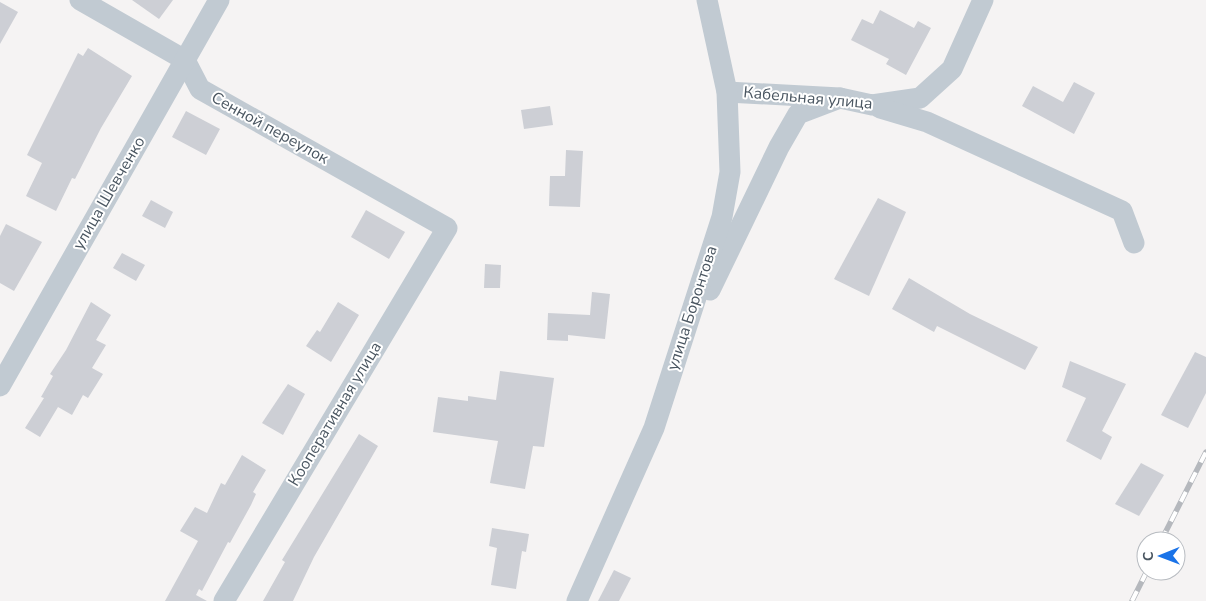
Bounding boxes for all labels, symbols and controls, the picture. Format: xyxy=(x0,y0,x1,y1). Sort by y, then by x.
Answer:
street label: Кабельная улица xyxy=(742,81,874,115)
street label: Сенной переулок xyxy=(207,87,333,170)
street label: улица Шевченко xyxy=(68,132,150,254)
street label: улица Боронтова xyxy=(661,243,723,373)
street label: Кооперативная улица xyxy=(283,338,387,490)
north arrow xyxy=(1136,531,1186,581)
text: С xyxy=(1139,551,1158,561)

